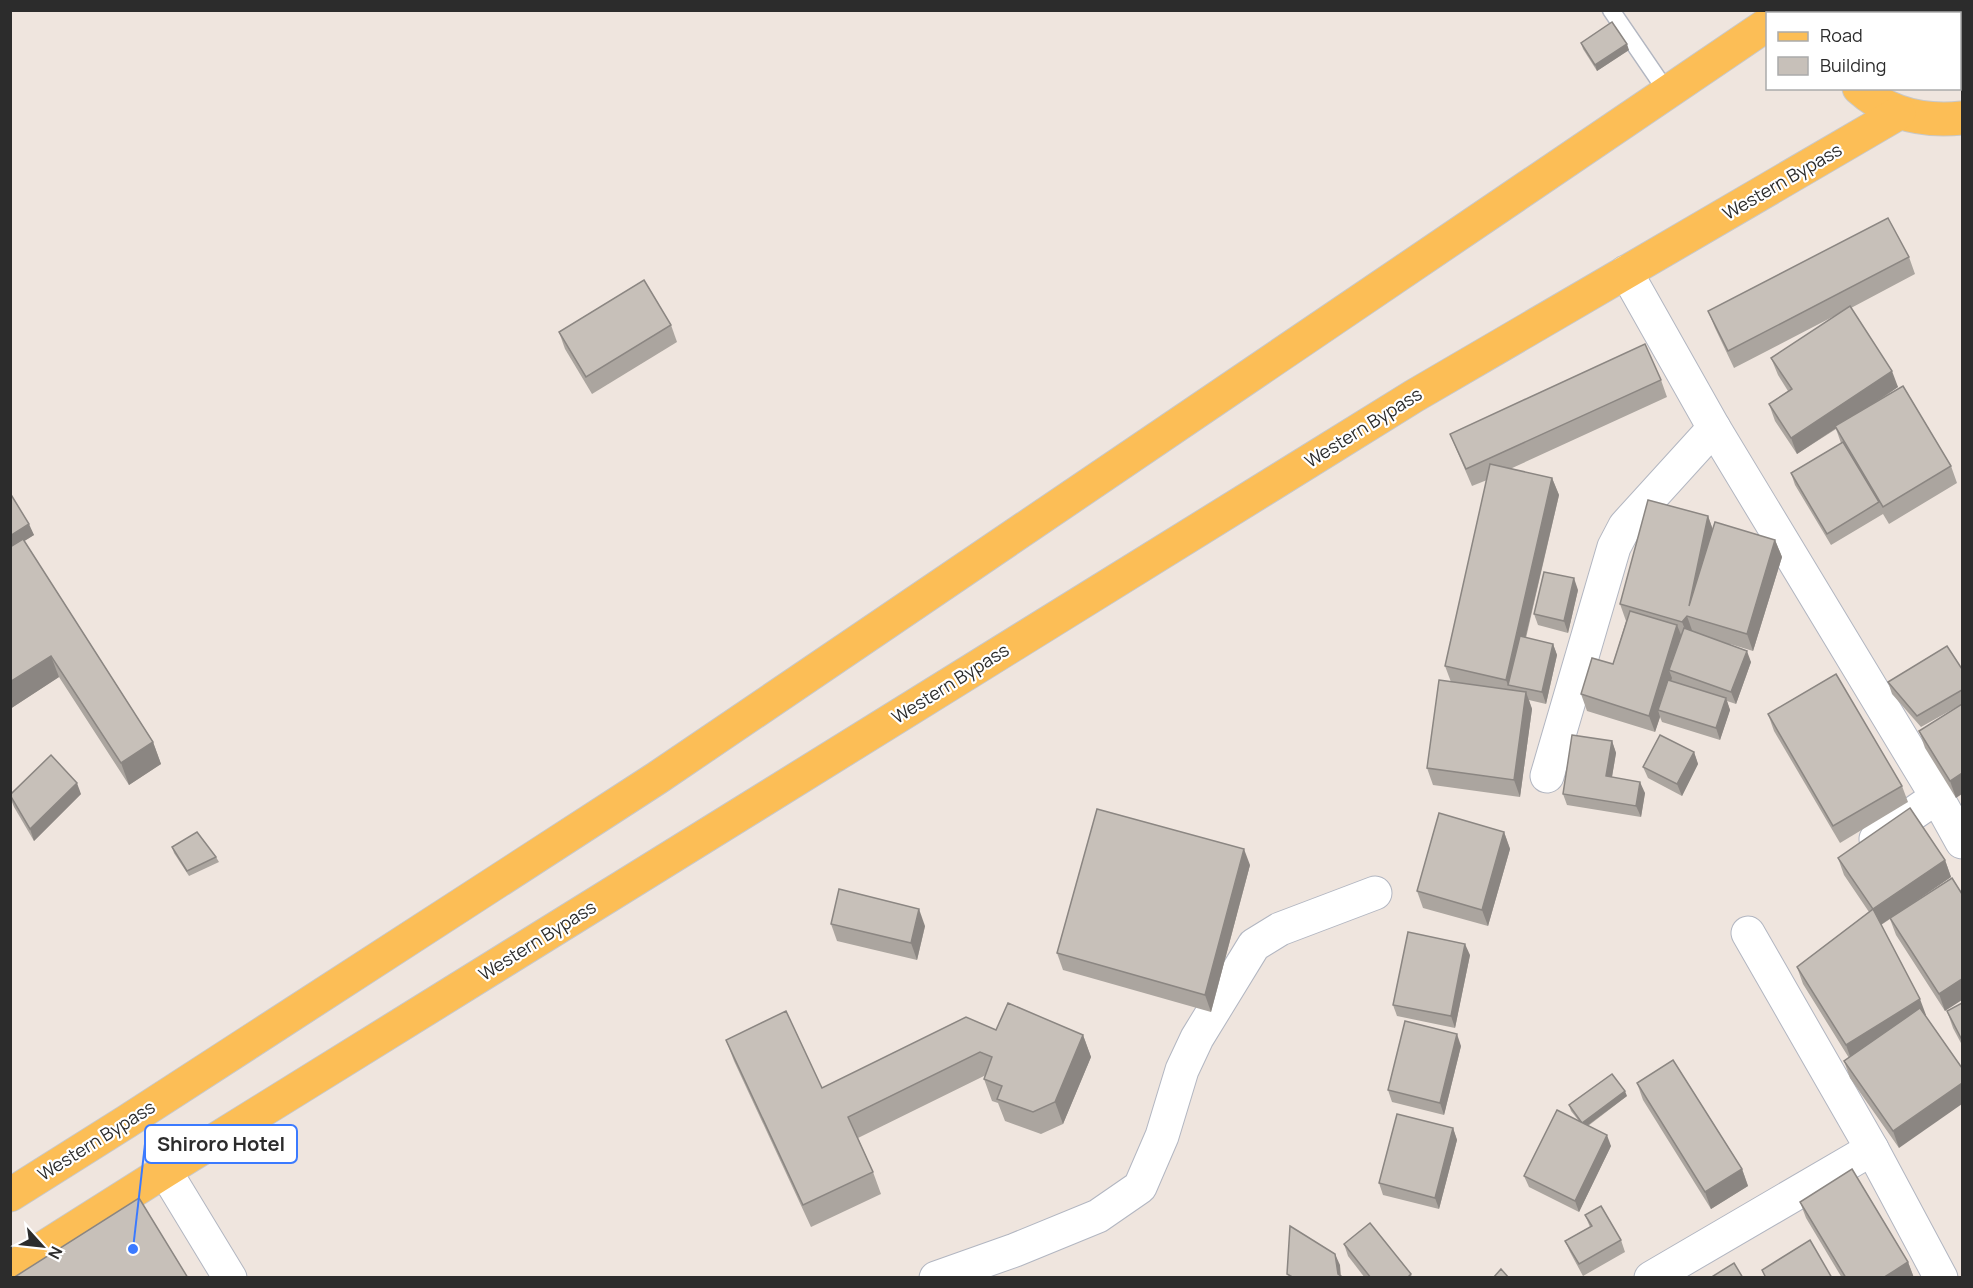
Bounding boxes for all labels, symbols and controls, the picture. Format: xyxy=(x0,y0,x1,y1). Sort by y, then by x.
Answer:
legend xyxy=(1766,12,1961,90)
text: Road xyxy=(1820,23,1863,47)
text: Building xyxy=(1820,53,1886,77)
street label: Western Bypass xyxy=(1718,137,1846,225)
street label: Western Bypass xyxy=(1300,381,1426,473)
street label: Western Bypass xyxy=(887,637,1013,729)
street label: Western Bypass xyxy=(474,894,600,986)
street label: Western Bypass xyxy=(33,1094,159,1186)
callout: Shiroro Hotel xyxy=(145,1125,297,1163)
text: Shiroro Hotel xyxy=(157,1130,285,1157)
north arrow xyxy=(12,1216,72,1276)
text: N xyxy=(43,1243,68,1263)

